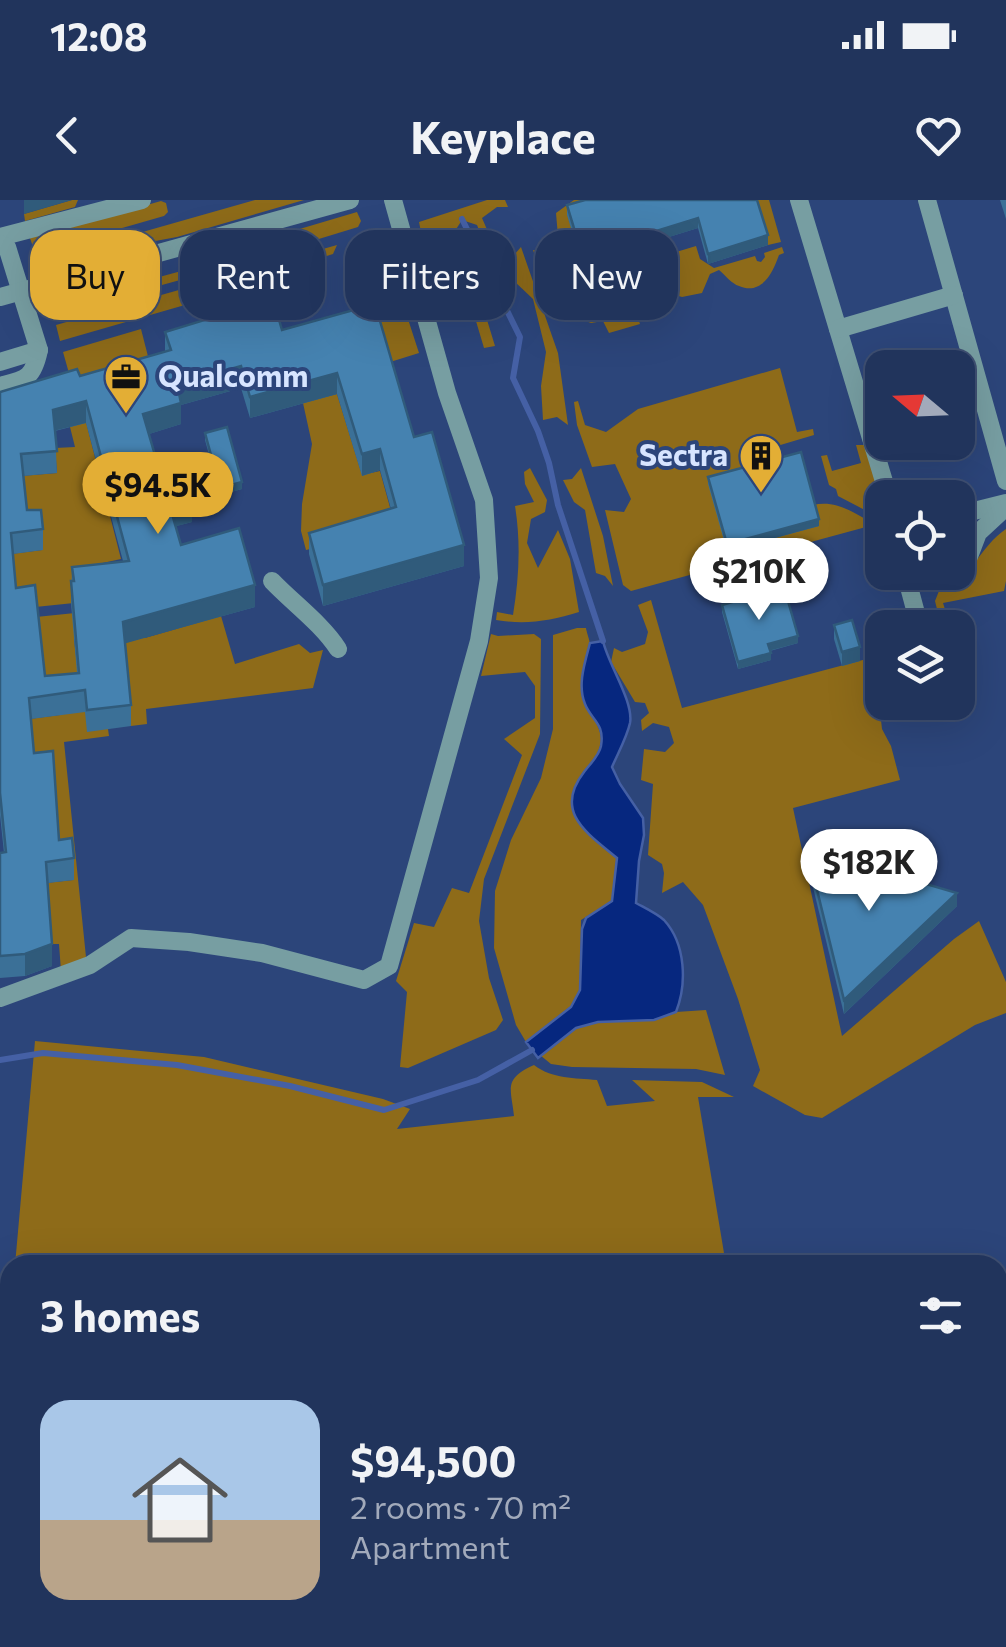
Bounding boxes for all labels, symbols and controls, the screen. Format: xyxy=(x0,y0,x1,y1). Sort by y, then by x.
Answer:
text: 12:08 xyxy=(50,12,148,59)
icon: back xyxy=(40,108,95,163)
text: Keyplace xyxy=(410,108,596,163)
icon: heart xyxy=(911,108,966,163)
chip: Buy xyxy=(30,230,160,320)
chip: Rent xyxy=(180,230,325,320)
chip: Filters xyxy=(345,230,515,320)
chip: New xyxy=(535,230,678,320)
north arrow xyxy=(865,350,975,460)
map controls xyxy=(865,350,975,720)
office icon: Qualcomm xyxy=(103,354,149,415)
place label: Qualcomm xyxy=(158,356,308,393)
building icon: Sectra xyxy=(738,433,784,494)
place label: Sectra xyxy=(639,435,728,472)
pin: $94.5K xyxy=(77,452,239,537)
text: $94.5K xyxy=(104,464,212,504)
button: locate xyxy=(865,480,975,590)
pin: $210K xyxy=(689,538,829,623)
text: $210K xyxy=(712,550,806,590)
button: layers xyxy=(865,610,975,720)
pin: $182K xyxy=(799,829,939,914)
text: $182K xyxy=(822,841,916,881)
icon: filters xyxy=(913,1288,968,1343)
text: 3 homes xyxy=(40,1289,200,1341)
text: $94,500 xyxy=(350,1434,516,1486)
icon: home xyxy=(120,1440,240,1560)
text: 2 rooms · 70 m² xyxy=(350,1486,571,1526)
text: Apartment xyxy=(350,1526,510,1566)

